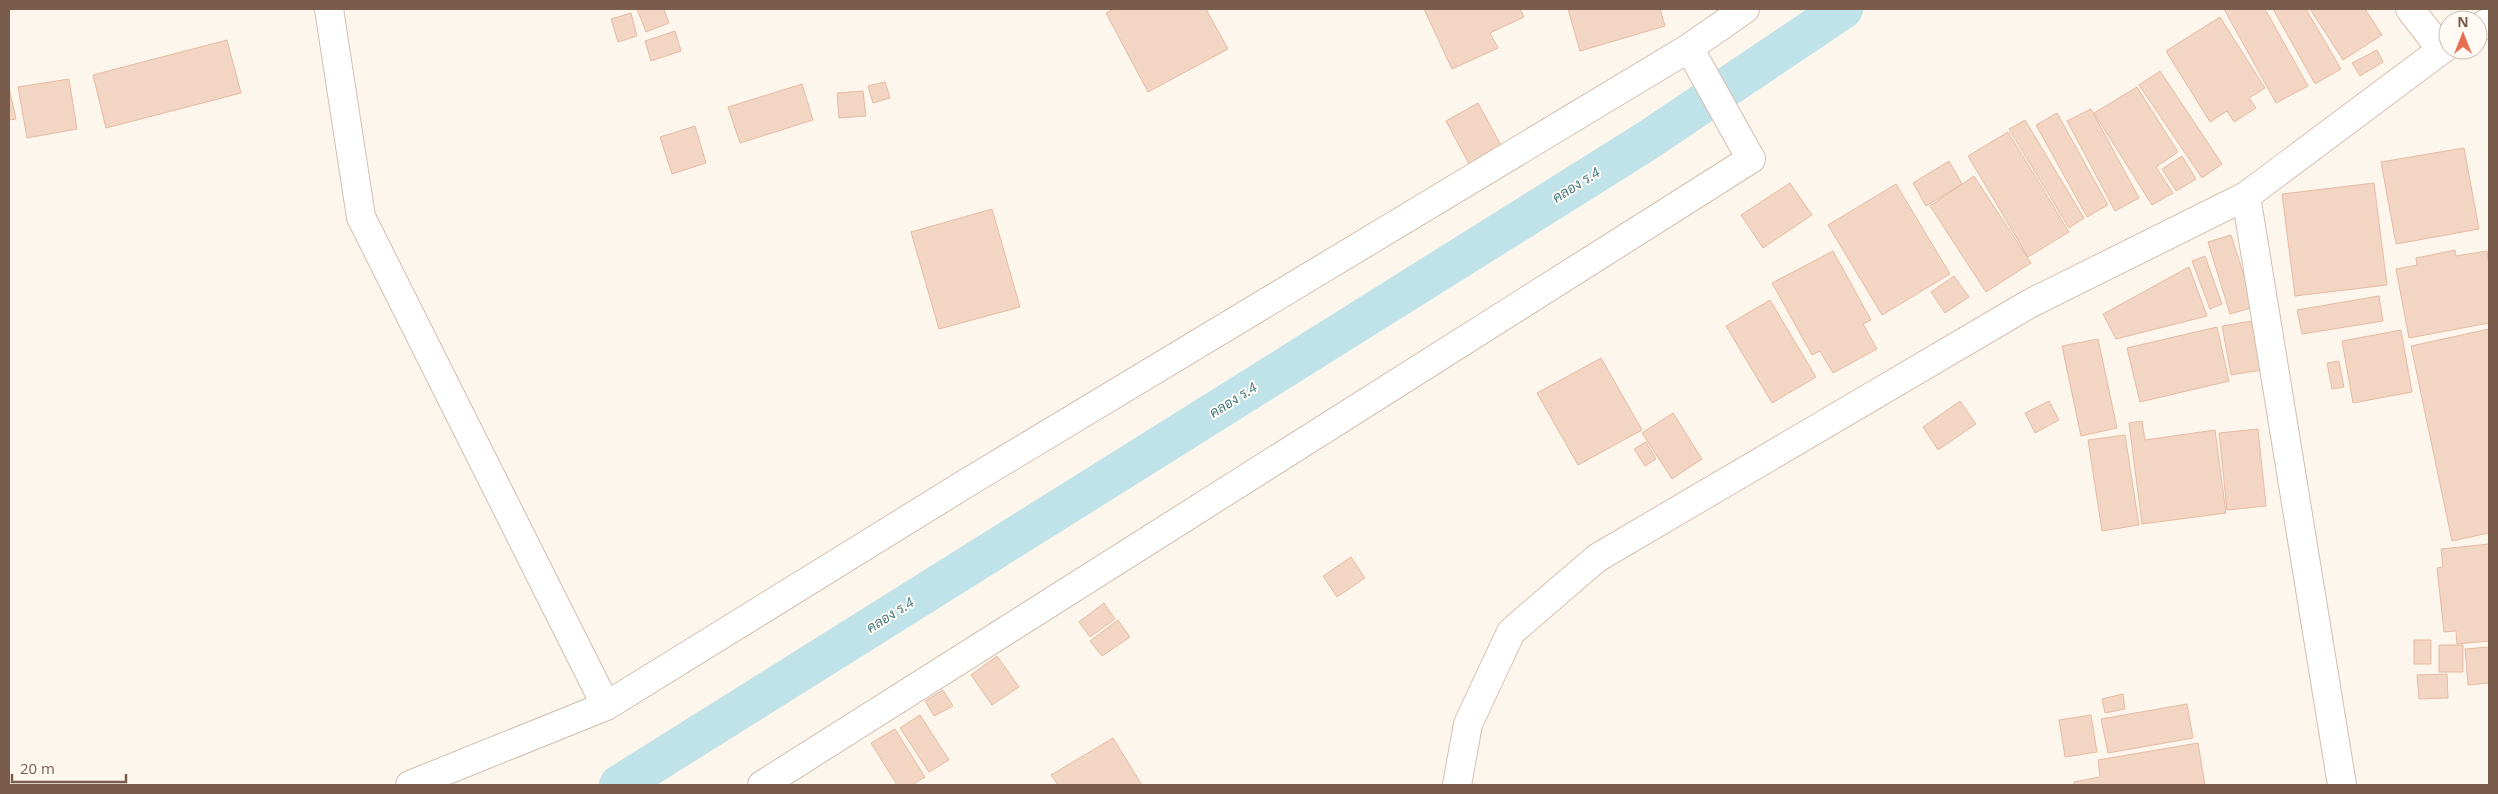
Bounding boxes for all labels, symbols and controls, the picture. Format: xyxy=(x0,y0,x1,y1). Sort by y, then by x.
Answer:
north arrow xyxy=(2438,10,2488,60)
text: N xyxy=(2457,12,2469,31)
water label: คลอง ร.4 xyxy=(1548,162,1603,207)
water label: คลอง ร.4 xyxy=(1205,377,1260,422)
water label: คลอง ร.4 xyxy=(862,592,917,637)
scale bar xyxy=(12,752,126,784)
text: 20 m xyxy=(20,758,55,778)

